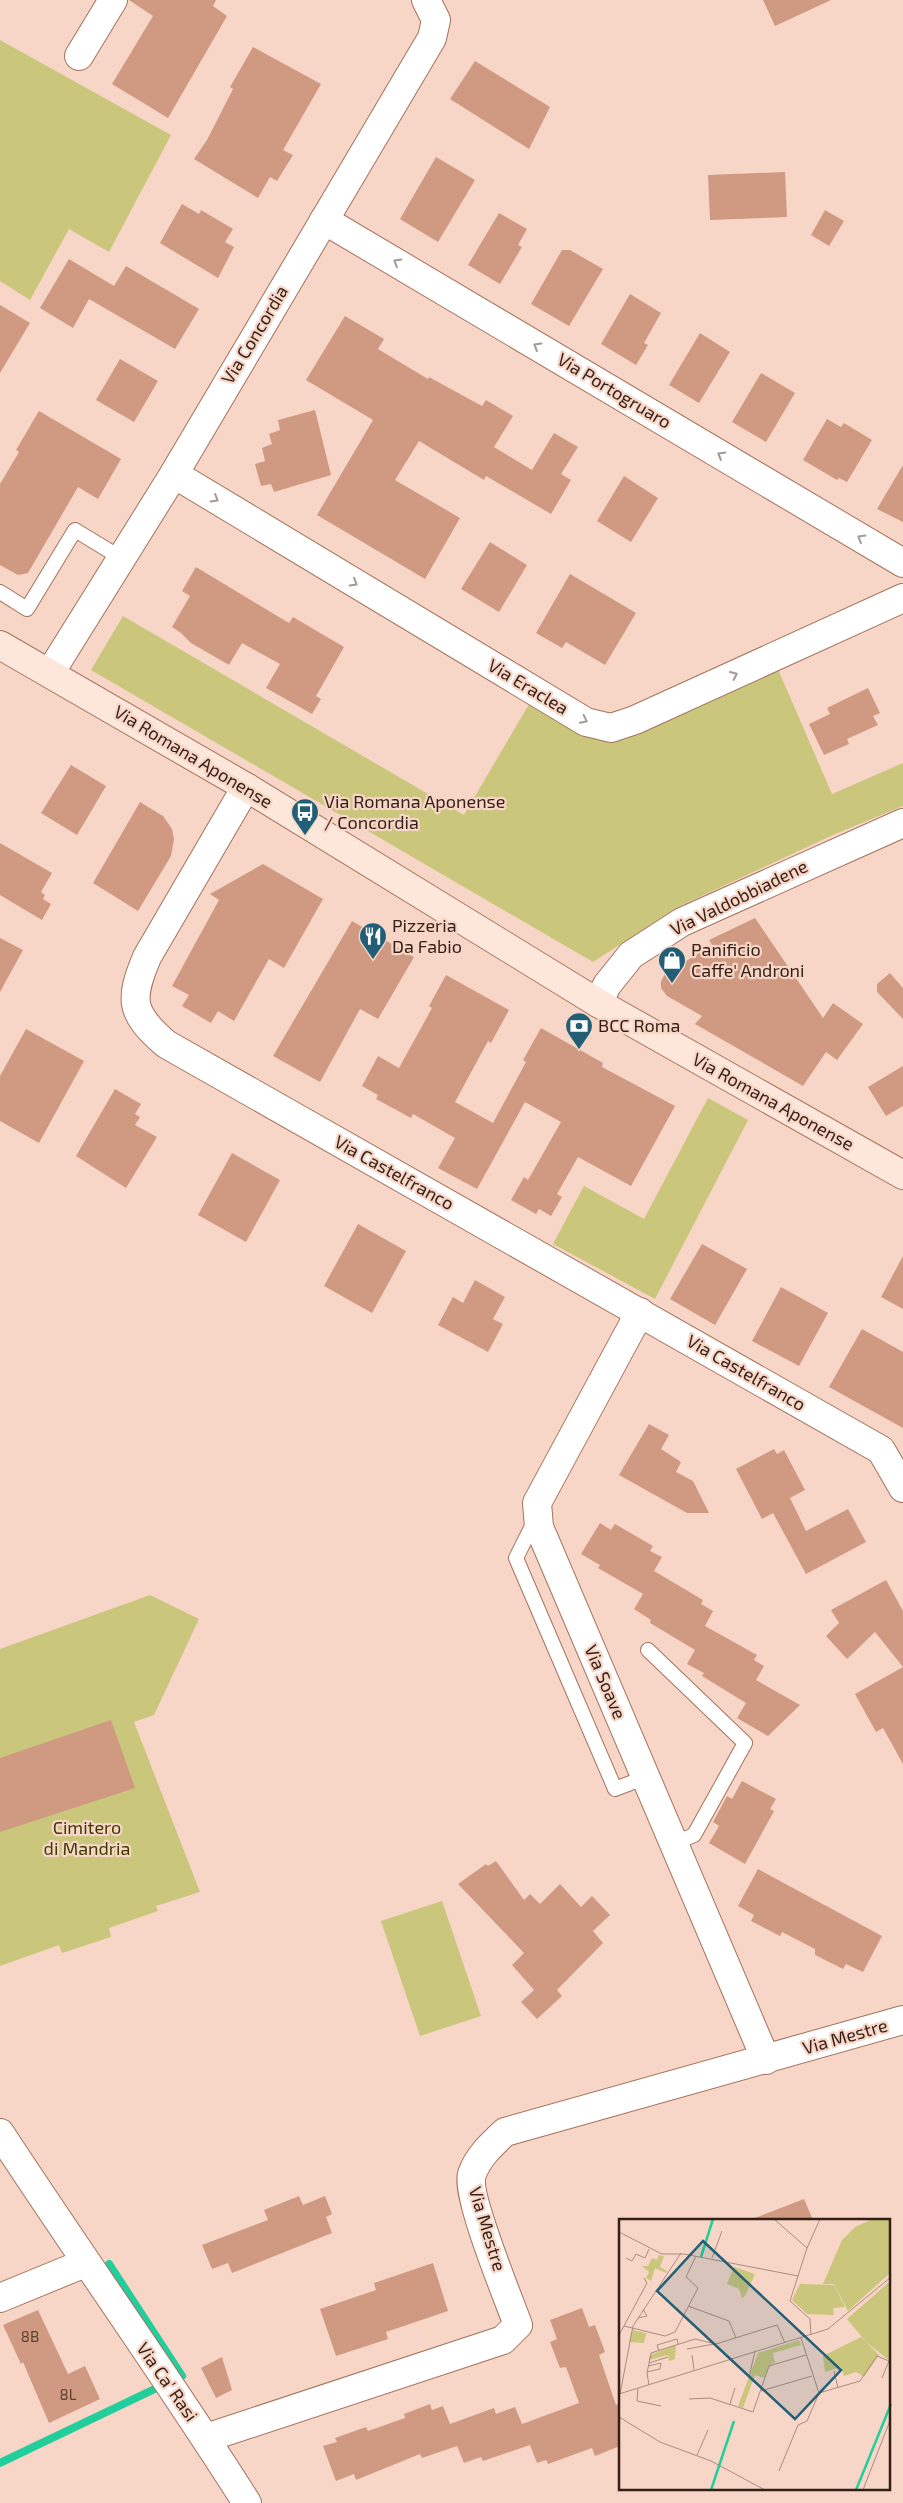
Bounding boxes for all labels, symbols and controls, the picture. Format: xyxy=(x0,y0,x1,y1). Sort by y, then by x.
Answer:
one-way arrow xyxy=(393,259,402,269)
street label: Via Concordia xyxy=(216,281,292,388)
one-way arrow xyxy=(533,342,542,352)
street label: Via Portogruaro xyxy=(554,347,675,433)
one-way arrow xyxy=(718,452,727,462)
one-way arrow xyxy=(210,492,219,502)
one-way arrow xyxy=(858,535,867,545)
one-way arrow xyxy=(349,576,358,586)
street label: Via Eraclea xyxy=(484,653,573,719)
one-way arrow xyxy=(729,671,738,682)
street label: Via Romana Aponense xyxy=(110,700,277,812)
one-way arrow xyxy=(579,713,588,724)
place label: Via Romana Aponense / Concordia xyxy=(324,790,505,833)
bus stop icon: Via Romana Aponense / Concordia xyxy=(290,797,320,836)
street label: Via Valdobbiadene xyxy=(666,854,811,940)
place label: Pizzeria Da Fabio xyxy=(392,914,462,957)
restaurant icon: Pizzeria Da Fabio xyxy=(358,921,388,960)
place label: Panificio Caffe' Androni xyxy=(691,938,805,981)
shop icon: Panificio Caffe' Androni xyxy=(657,945,687,984)
bank icon: BCC Roma xyxy=(564,1011,594,1050)
place label: BCC Roma xyxy=(598,1014,680,1036)
street label: Via Romana Aponense xyxy=(689,1048,858,1155)
street label: Via Castelfranco xyxy=(331,1130,458,1214)
street label: Via Castelfranco xyxy=(683,1329,810,1415)
street label: Via Soave xyxy=(580,1641,631,1722)
park label: Cimitero di Mandria xyxy=(44,1816,130,1859)
street label: Via Mestre xyxy=(800,2013,890,2059)
street label: Via Mestre xyxy=(465,2184,511,2274)
inset map xyxy=(619,2219,890,2490)
house number: 8B xyxy=(21,2327,39,2345)
street label: Via Ca' Rasi xyxy=(133,2338,203,2425)
house number: 8L xyxy=(60,2385,77,2403)

